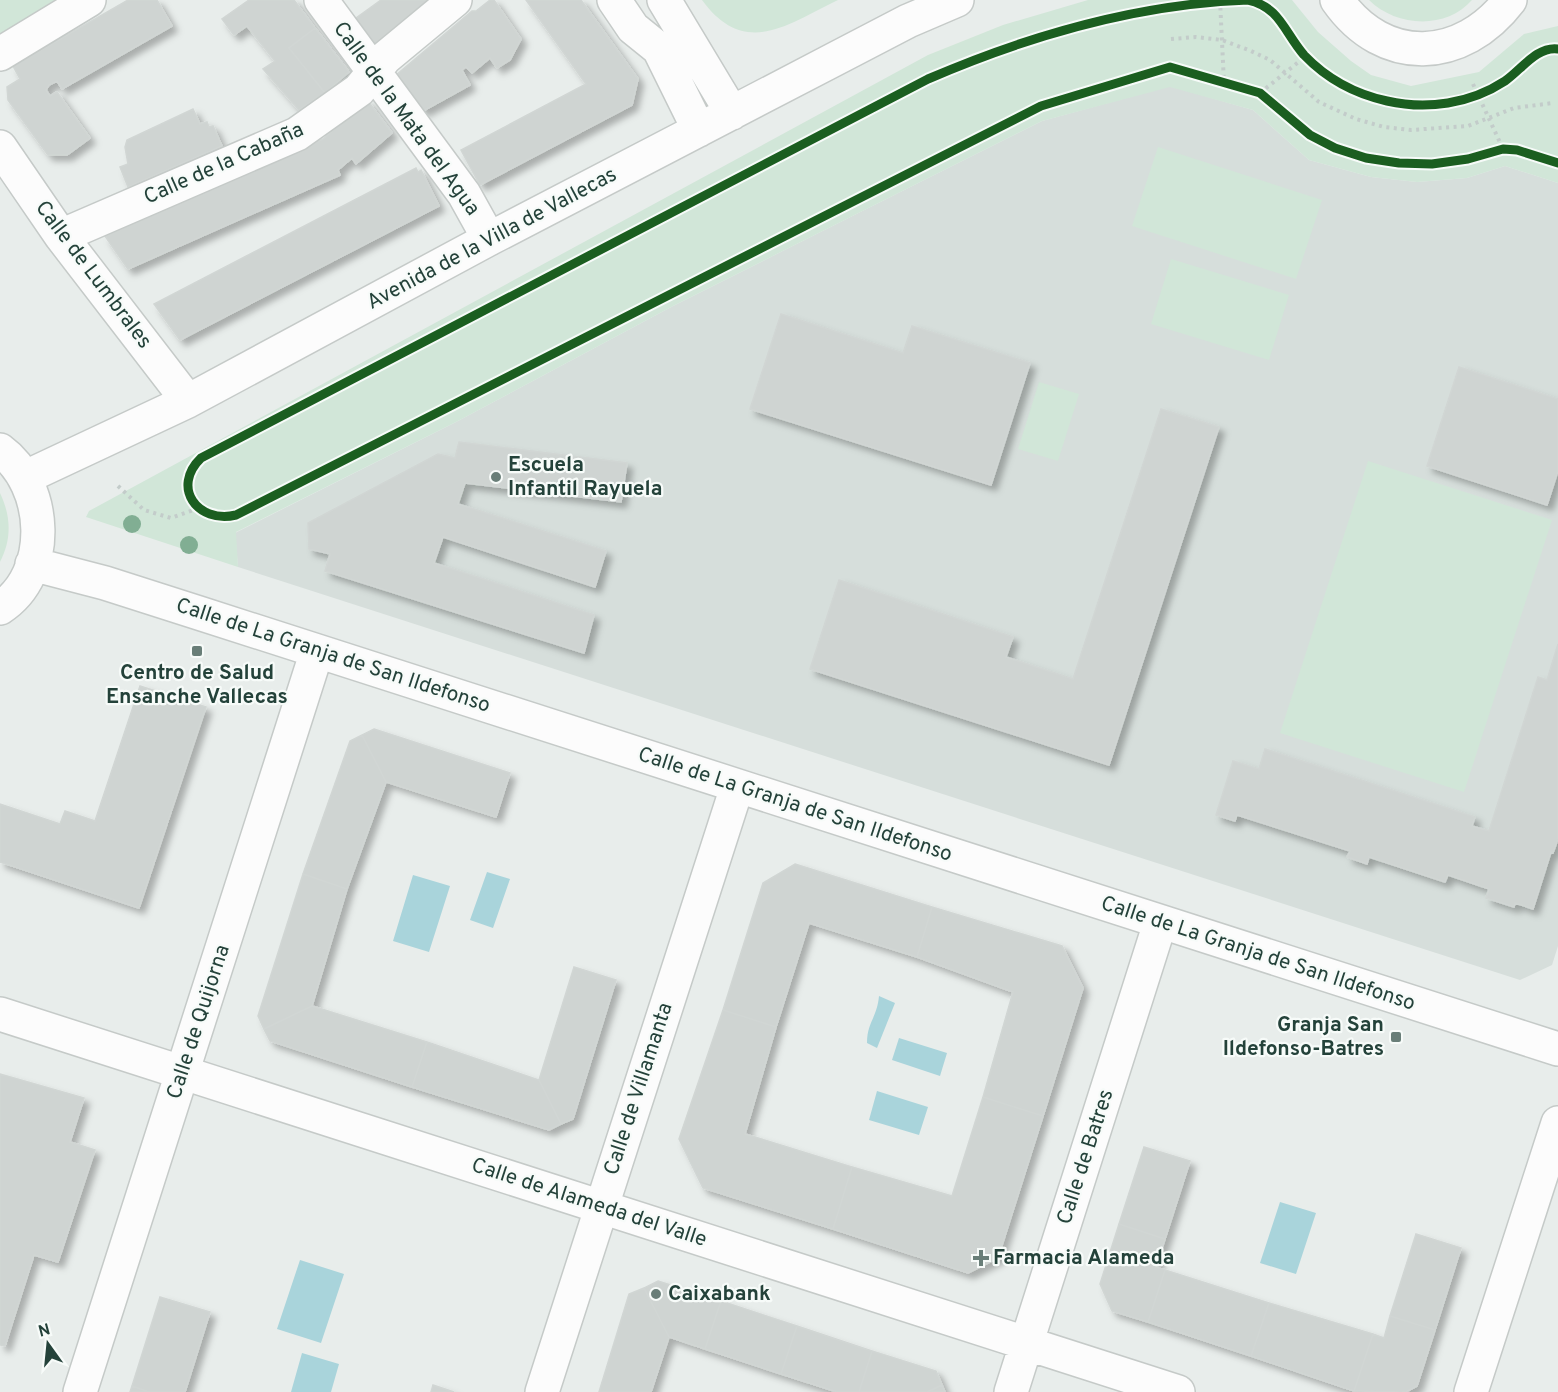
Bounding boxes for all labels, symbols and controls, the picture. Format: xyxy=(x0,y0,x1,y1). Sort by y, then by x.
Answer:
street label: Calle de la Mata del Agua xyxy=(326,17,486,221)
street label: Calle de la Cabaña xyxy=(140,117,308,211)
street label: Avenida de la Villa de Vallecas xyxy=(362,162,622,316)
street label: Calle de Lumbrales xyxy=(29,196,157,354)
place label: Escuela Infantil Rayuela xyxy=(508,452,662,503)
marker: Escuela Infantil Rayuela xyxy=(489,470,503,484)
street label: Calle de La Granja de San Ildefonso xyxy=(172,592,494,720)
marker: Centro de Salud Ensanche Vallecas xyxy=(190,644,204,658)
place label: Centro de Salud Ensanche Vallecas xyxy=(106,660,288,711)
street label: Calle de La Granja de San Ildefonso xyxy=(634,741,956,869)
street label: Calle de La Granja de San Ildefonso xyxy=(1097,890,1419,1018)
street label: Calle de Quijorna xyxy=(161,941,237,1103)
street label: Calle de Villamanta xyxy=(598,999,680,1179)
place label: Granja San Ildefonso-Batres xyxy=(1223,1012,1384,1063)
marker: Granja San Ildefonso-Batres xyxy=(1389,1030,1403,1044)
street label: Calle de Batres xyxy=(1051,1086,1121,1228)
street label: Calle de Alameda del Valle xyxy=(468,1152,710,1254)
place label: Farmacia Alameda xyxy=(993,1245,1175,1272)
marker: Farmacia Alameda xyxy=(974,1251,988,1265)
place label: Caixabank xyxy=(668,1281,771,1308)
marker: Caixabank xyxy=(649,1287,663,1301)
north arrow xyxy=(18,1314,78,1374)
text: N xyxy=(36,1320,53,1343)

